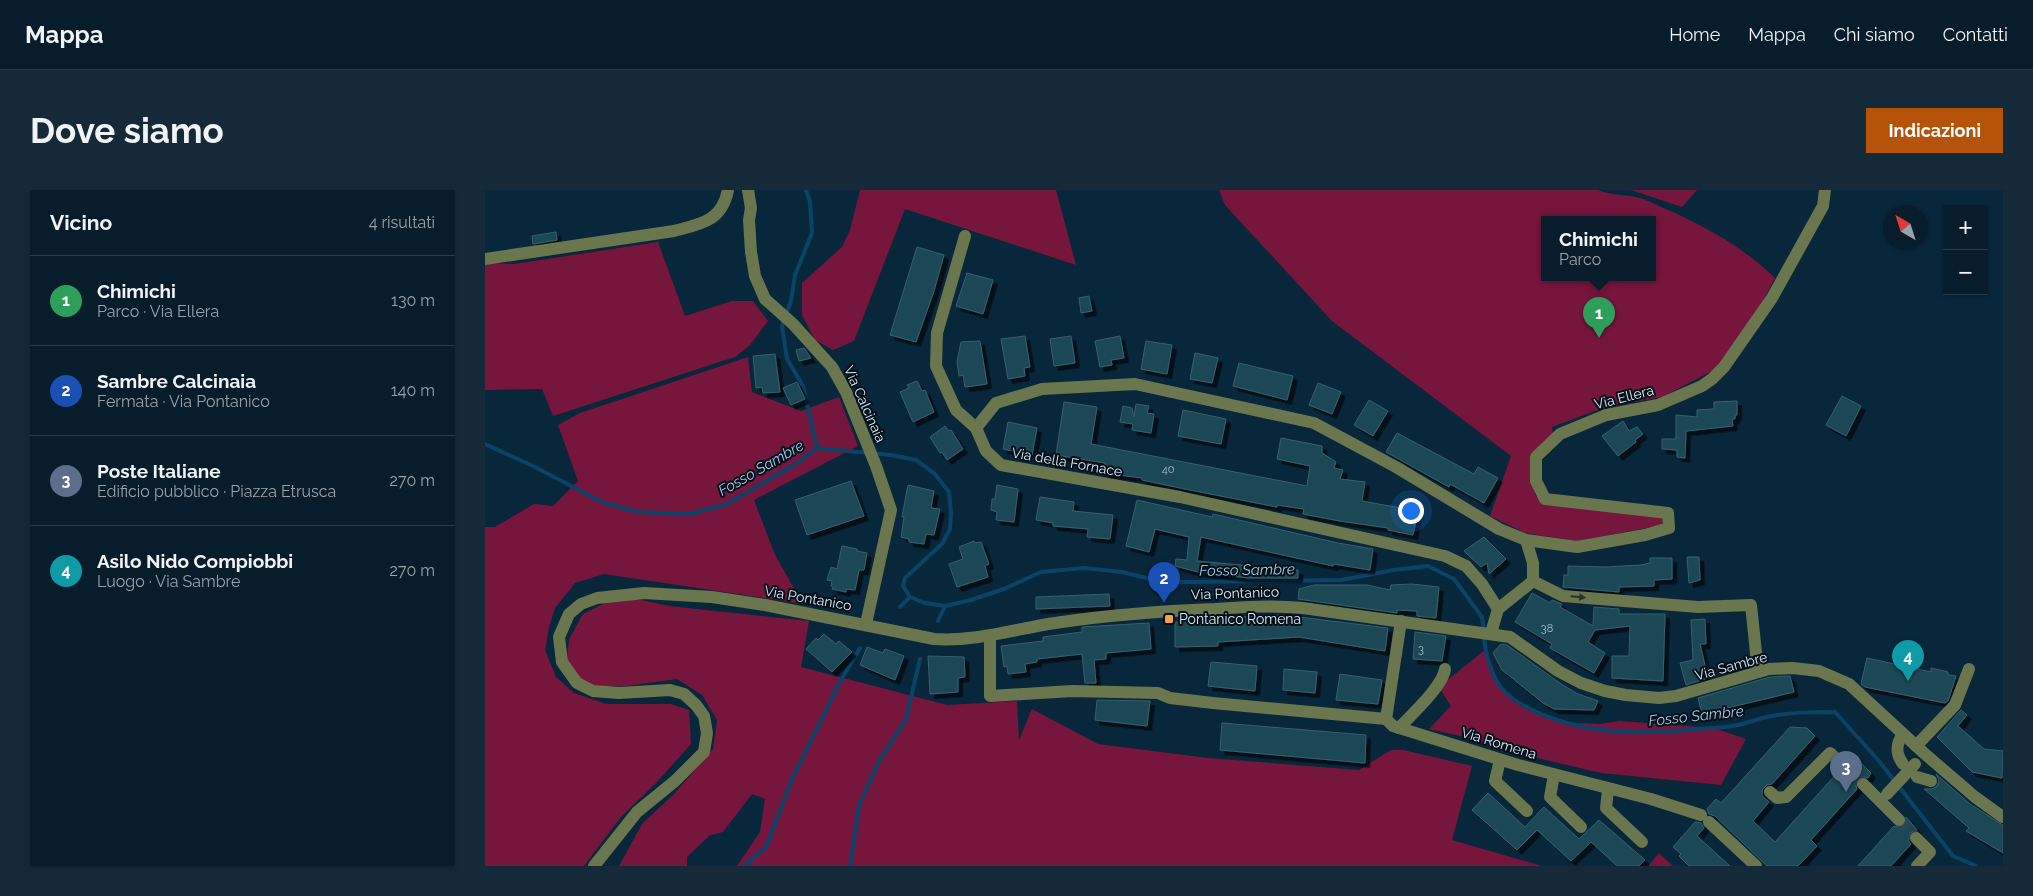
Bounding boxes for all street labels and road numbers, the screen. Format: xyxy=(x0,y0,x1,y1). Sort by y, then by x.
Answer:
street label: Via Calcinaia xyxy=(841,363,889,445)
street label: Via Ellera xyxy=(1593,382,1655,412)
street label: Via della Fornace xyxy=(1010,444,1124,480)
street label: Via Pontanico xyxy=(763,582,853,614)
street label: Via Pontanico xyxy=(1191,583,1279,603)
street label: Via Sambre xyxy=(1693,649,1769,683)
street label: Via Romena xyxy=(1459,724,1539,762)

